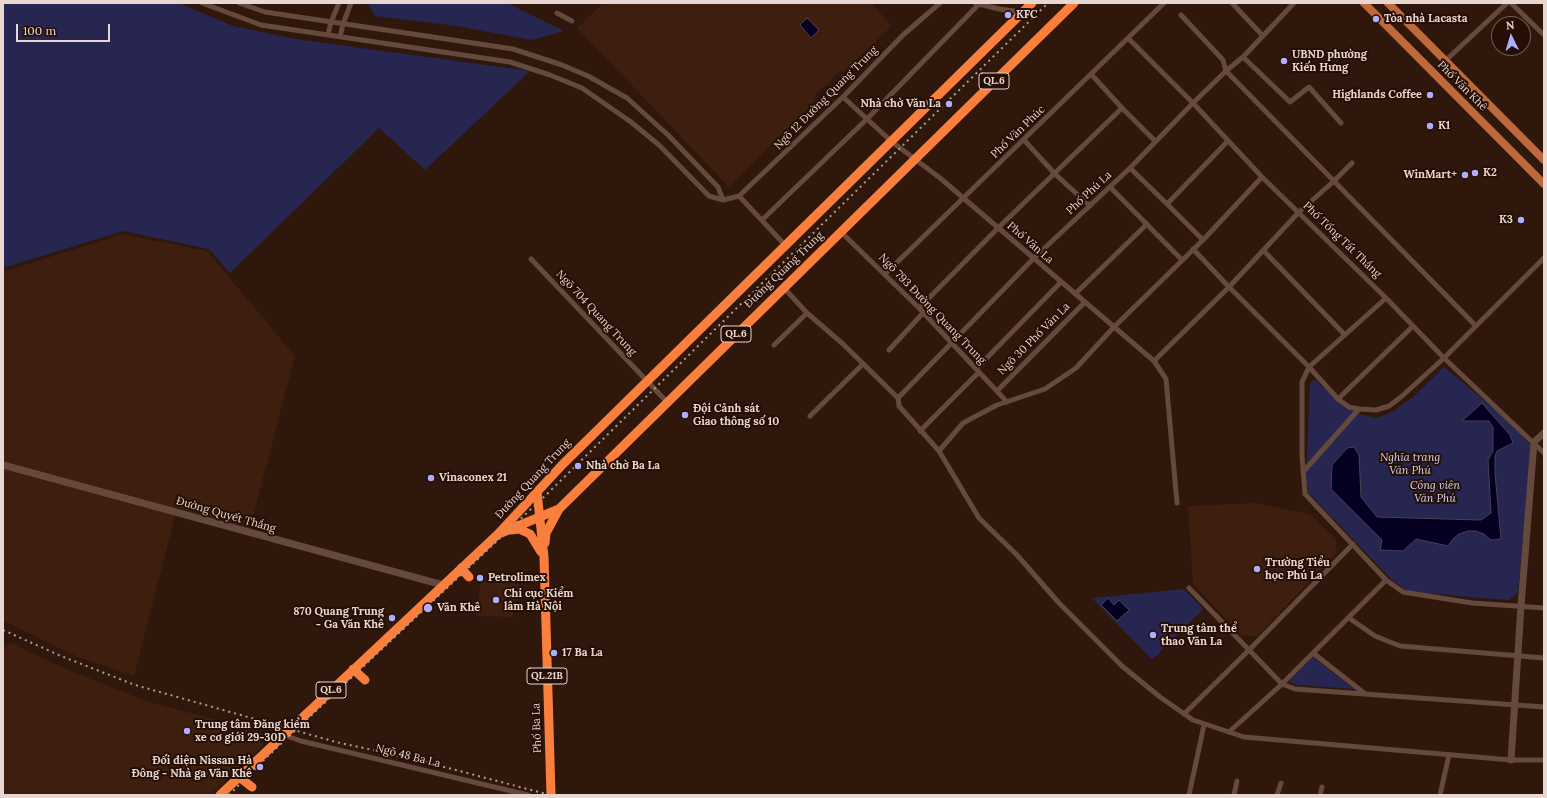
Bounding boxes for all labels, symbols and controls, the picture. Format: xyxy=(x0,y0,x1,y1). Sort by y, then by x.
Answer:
place label: KFC xyxy=(1016,8,1038,22)
marker: KFC xyxy=(1003,10,1013,20)
place label: Tòa nhà Lacasta xyxy=(1384,12,1467,26)
marker: Tòa nhà Lacasta xyxy=(1371,14,1381,24)
scale bar xyxy=(18,16,112,42)
north arrow xyxy=(1491,16,1531,56)
text: N xyxy=(1505,18,1515,32)
text: 100 m xyxy=(23,23,56,38)
street label: Ngõ 12 Đường Quang Trung xyxy=(771,43,881,153)
place label: UBND phường Kiến Hưng xyxy=(1292,48,1367,74)
marker: UBND phường Kiến Hưng xyxy=(1279,56,1289,66)
street label: Phố Văn Khê xyxy=(1434,58,1490,114)
road number: QL.6 xyxy=(979,73,1009,89)
place label: Highlands Coffee xyxy=(1332,88,1422,102)
marker: Highlands Coffee xyxy=(1425,90,1435,100)
place label: Nhà chờ Văn La xyxy=(860,97,941,111)
marker: Nhà chờ Văn La xyxy=(944,99,954,109)
street label: Phố Văn Phúc xyxy=(988,103,1048,161)
place label: K1 xyxy=(1438,119,1450,133)
marker: K1 xyxy=(1425,121,1435,131)
place label: K2 xyxy=(1483,166,1497,180)
place label: WinMart+ xyxy=(1404,168,1457,182)
marker: K2 xyxy=(1470,168,1480,178)
street label: Phố Phú La xyxy=(1063,169,1115,217)
marker: WinMart+ xyxy=(1460,170,1470,180)
street label: Phố Tống Tất Thắng xyxy=(1300,199,1384,281)
place label: K3 xyxy=(1499,213,1513,227)
marker: K3 xyxy=(1516,215,1526,225)
street label: Phố Văn La xyxy=(1004,219,1056,267)
street label: Đường Quang Trung xyxy=(742,229,826,311)
street label: Ngõ 793 Đường Quang Trung xyxy=(876,251,988,367)
street label: Ngõ 704 Quang Trung xyxy=(553,268,639,358)
street label: Ngõ 30 Phố Văn La xyxy=(995,300,1073,378)
road number: QL.6 xyxy=(721,326,751,342)
place label: Đội Cảnh sát Giao thông số 10 xyxy=(693,402,779,428)
marker: Đội Cảnh sát Giao thông số 10 xyxy=(680,410,690,420)
street label: Đường Quang Trung xyxy=(493,436,573,522)
park label: Nghĩa trang Văn Phú xyxy=(1380,451,1440,477)
place label: Nhà chờ Ba La xyxy=(586,459,660,473)
marker: Nhà chờ Ba La xyxy=(573,461,583,471)
place label: Vinaconex 21 xyxy=(439,471,507,485)
marker: Vinaconex 21 xyxy=(426,473,436,483)
park label: Công viên Văn Phú xyxy=(1410,479,1460,505)
street label: Đường Quyết Thắng xyxy=(175,494,277,536)
place label: Trường Tiểu học Phú La xyxy=(1265,556,1330,582)
marker: Trường Tiểu học Phú La xyxy=(1252,564,1262,574)
place label: Petrolimex xyxy=(488,571,546,585)
marker: Petrolimex xyxy=(475,573,485,583)
place label: Chi cục Kiểm lâm Hà Nội xyxy=(504,587,573,613)
marker: Chi cục Kiểm lâm Hà Nội xyxy=(491,595,501,605)
place label: Văn Khê xyxy=(437,601,480,615)
marker: Văn Khê xyxy=(422,602,434,614)
place label: 870 Quang Trung - Ga Văn Khê xyxy=(293,605,384,631)
marker: 870 Quang Trung - Ga Văn Khê xyxy=(387,613,397,623)
place label: Trung tâm thể thao Văn La xyxy=(1161,622,1237,648)
marker: Trung tâm thể thao Văn La xyxy=(1148,630,1158,640)
place label: 17 Ba La xyxy=(562,646,603,660)
marker: 17 Ba La xyxy=(549,648,559,658)
road number: QL.21B xyxy=(527,668,567,684)
road number: QL.6 xyxy=(316,682,346,698)
street label: Phố Ba La xyxy=(530,703,544,753)
place label: Trung tâm Đăng kiểm xe cơ giới 29-30D xyxy=(195,718,310,744)
marker: Trung tâm Đăng kiểm xe cơ giới 29-30D xyxy=(182,726,192,736)
street label: Ngõ 48 Ba La xyxy=(374,742,442,770)
place label: Đối diện Nissan Hà Đông - Nhà ga Văn Khê xyxy=(131,754,252,780)
marker: Đối diện Nissan Hà Đông - Nhà ga Văn Khê xyxy=(255,762,265,772)

